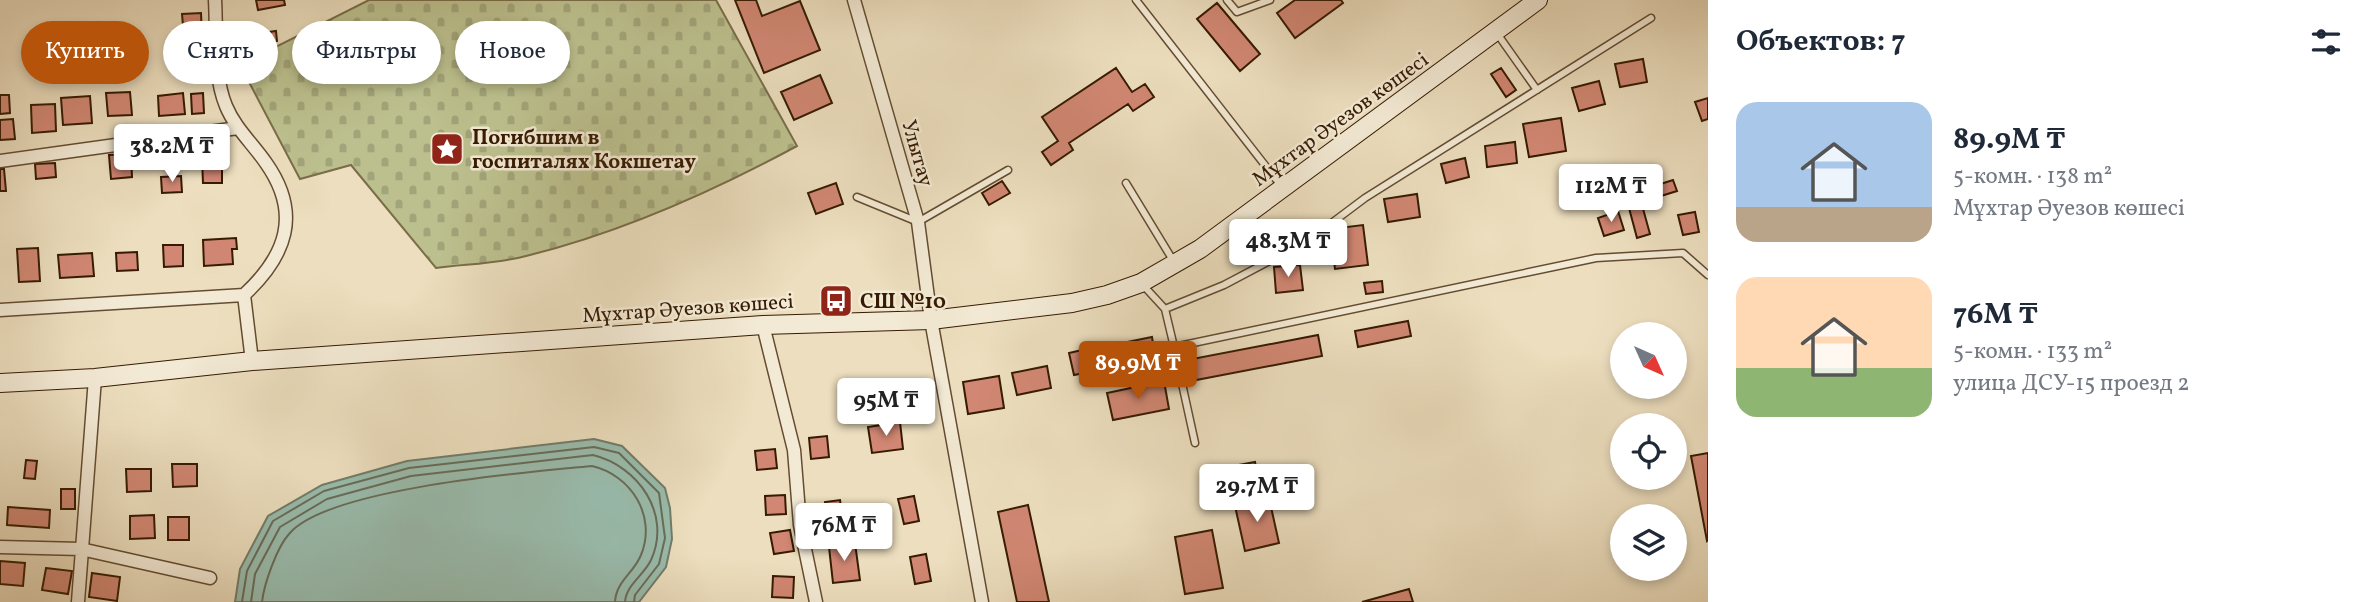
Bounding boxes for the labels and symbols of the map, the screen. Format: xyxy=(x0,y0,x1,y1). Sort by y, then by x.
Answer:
street label: Мұхтар Әуезов көшесі xyxy=(1247,46,1435,194)
street label: Улытау xyxy=(893,117,940,191)
pin: 38.2M ₸ xyxy=(107,124,237,184)
place label: Погибшим в госпиталях Кокшетау xyxy=(472,124,696,177)
place icon: Погибшим в госпиталях Кокшетау xyxy=(428,130,466,168)
pin: 112M ₸ xyxy=(1554,164,1668,224)
pin: 48.3M ₸ xyxy=(1223,219,1353,279)
bus stop icon: СШ №10 xyxy=(817,282,855,320)
street label: Мұхтар Әуезов көшесі xyxy=(581,288,795,331)
place label: СШ №10 xyxy=(860,288,946,317)
north arrow xyxy=(1610,322,1687,399)
pin: 89.9M ₸ xyxy=(1073,342,1203,401)
pin: 95M ₸ xyxy=(837,378,935,438)
pin: 29.7M ₸ xyxy=(1192,464,1322,524)
pin: 76M ₸ xyxy=(795,504,893,563)

